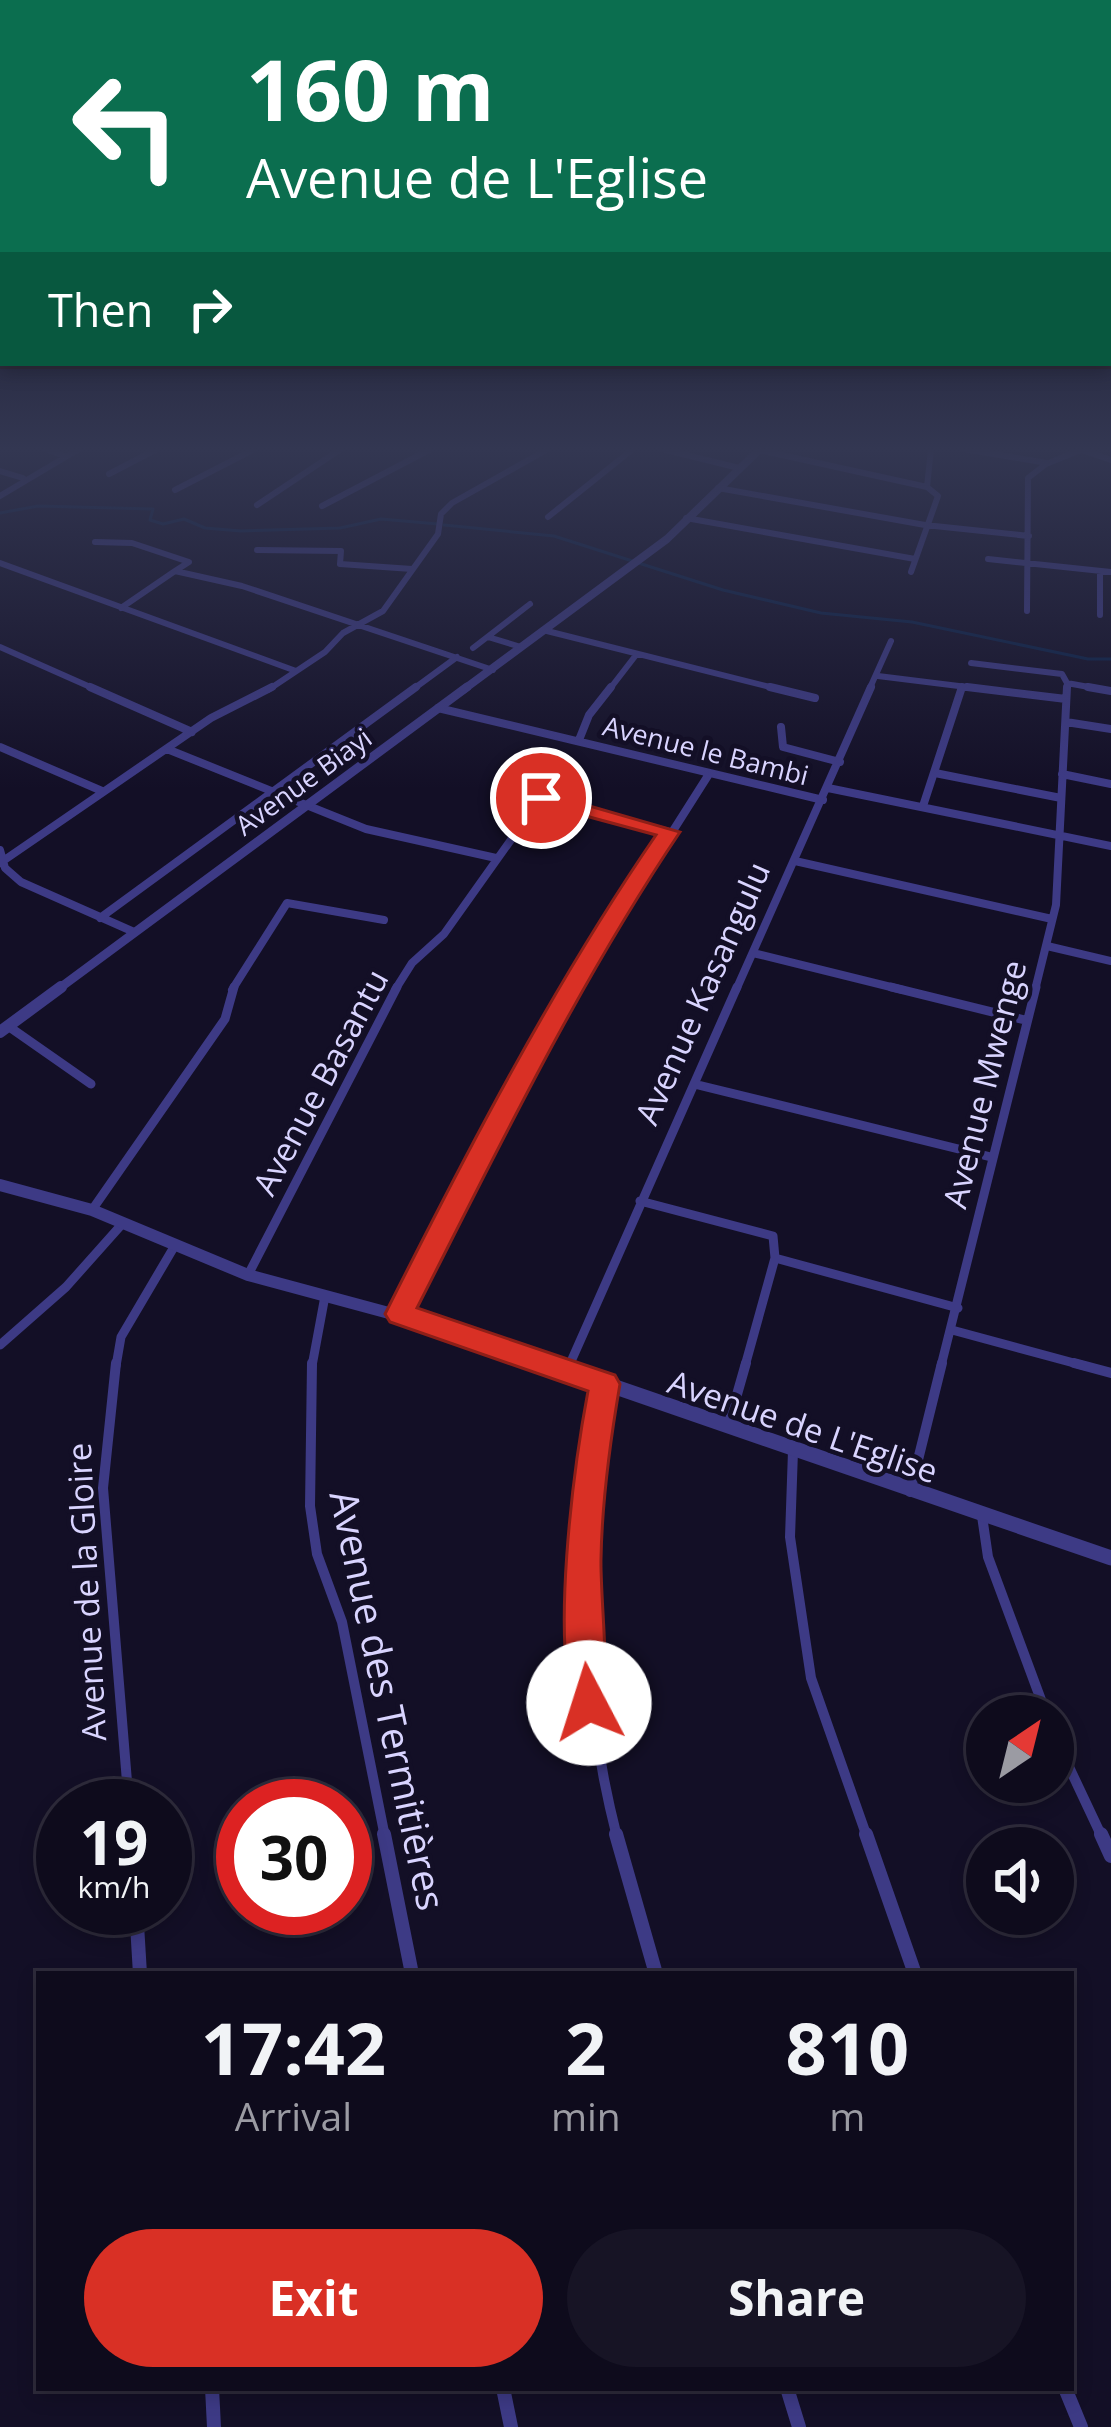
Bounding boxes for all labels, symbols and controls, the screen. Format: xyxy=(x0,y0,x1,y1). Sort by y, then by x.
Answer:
text: 160 m xyxy=(246,31,494,146)
icon: left xyxy=(48,48,204,204)
text: Avenue de L'Eglise xyxy=(246,140,708,214)
icon: right xyxy=(177,276,243,342)
text: Then xyxy=(48,279,153,340)
street label: Avenue le Bambi xyxy=(599,707,813,793)
street label: Avenue Biayi xyxy=(227,719,379,843)
pin xyxy=(490,747,592,849)
icon: arrive xyxy=(508,765,574,831)
street label: Avenue Kasangulu xyxy=(624,855,780,1131)
street label: Avenue Mwenge xyxy=(931,955,1037,1213)
street label: Avenue Basantu xyxy=(242,961,398,1203)
street label: Avenue de L'Eglise xyxy=(662,1359,944,1493)
street label: Avenue de la Gloire xyxy=(56,1442,116,1742)
street label: Avenue des Termitières xyxy=(319,1485,459,1915)
position arrow xyxy=(526,1640,652,1766)
north arrow xyxy=(966,1695,1074,1803)
map controls xyxy=(966,1695,1074,1935)
speed limit sign: 30 xyxy=(216,1779,372,1935)
text: 19 xyxy=(80,1801,148,1883)
button: sound xyxy=(966,1827,1074,1935)
text: km/h xyxy=(78,1866,150,1907)
text: 17:42 xyxy=(201,1998,386,2096)
text: 2 xyxy=(565,1998,606,2096)
text: 810 xyxy=(786,1998,909,2096)
text: Arrival xyxy=(235,2089,352,2142)
text: min xyxy=(551,2089,621,2142)
text: m xyxy=(829,2089,865,2142)
button: Exit xyxy=(84,2229,543,2367)
button: Share xyxy=(567,2229,1026,2367)

